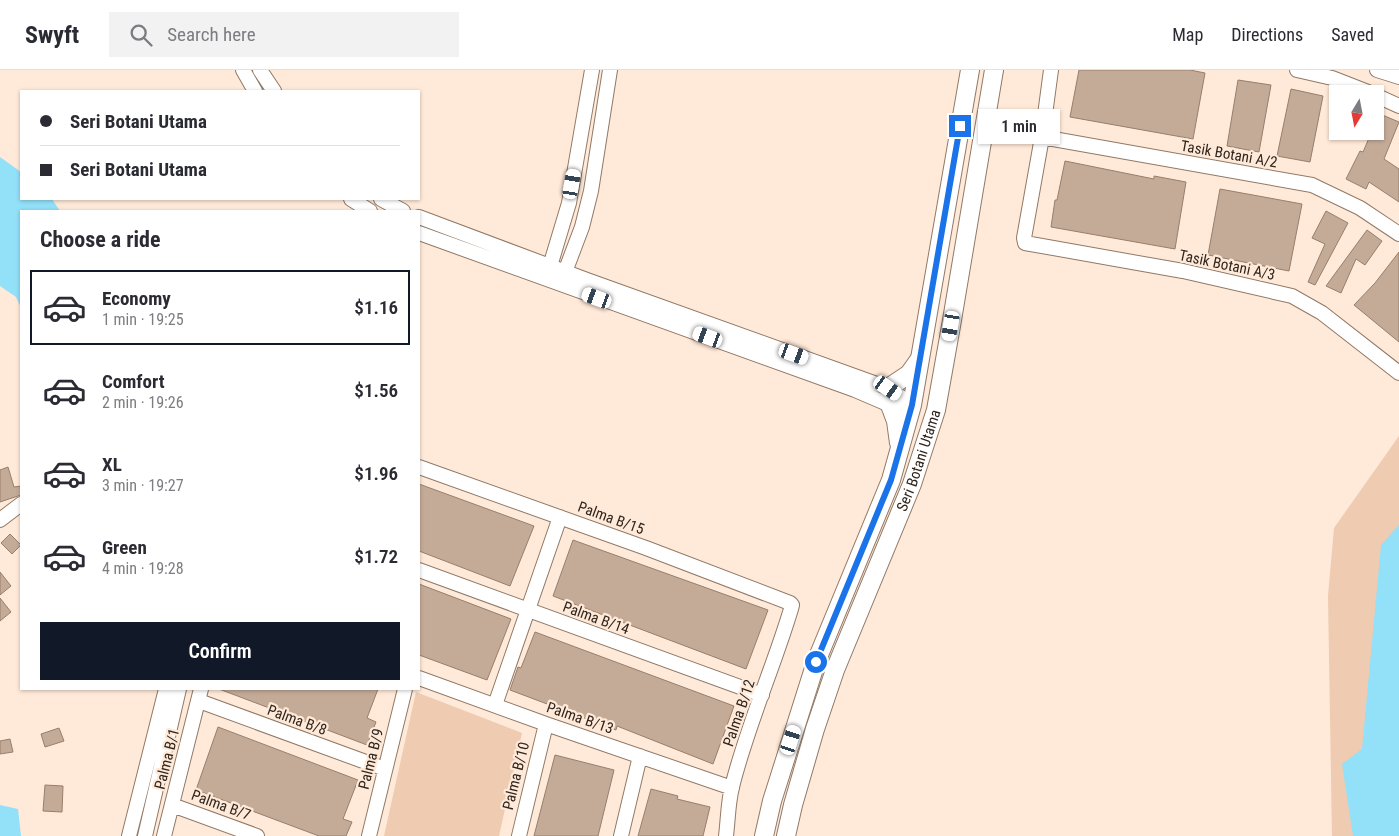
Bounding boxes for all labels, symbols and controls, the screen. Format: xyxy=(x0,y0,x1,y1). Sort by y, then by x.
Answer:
search box xyxy=(109,12,459,57)
text: Swyft xyxy=(25,21,79,49)
icon: search xyxy=(127,21,155,49)
text: Search here xyxy=(167,23,256,46)
text: Map xyxy=(1172,24,1203,45)
text: Directions xyxy=(1231,24,1303,45)
text: Saved xyxy=(1331,24,1374,45)
north arrow xyxy=(1329,85,1384,140)
map controls xyxy=(1329,85,1384,140)
callout: 1 min xyxy=(978,108,1060,144)
text: Seri Botani Utama xyxy=(70,110,207,133)
route end xyxy=(949,115,971,137)
text: 1 min xyxy=(1001,117,1037,136)
street label: Tasik Botani A/2 xyxy=(1179,137,1279,171)
text: Seri Botani Utama xyxy=(70,158,207,181)
car xyxy=(562,168,581,200)
text: Choose a ride xyxy=(40,227,161,252)
street label: Tasik Botani A/3 xyxy=(1177,246,1277,284)
icon: car xyxy=(42,285,87,330)
car xyxy=(580,286,613,310)
text: Economy xyxy=(102,287,171,310)
text: $1.16 xyxy=(354,296,398,319)
text: 1 min · 19:25 xyxy=(102,310,184,329)
car xyxy=(941,310,960,342)
car xyxy=(691,325,724,349)
car xyxy=(777,342,810,366)
icon: car xyxy=(42,368,87,413)
text: Comfort xyxy=(102,370,165,393)
car xyxy=(871,373,904,403)
text: $1.56 xyxy=(354,379,398,402)
text: 2 min · 19:26 xyxy=(102,393,184,412)
street label: Seri Botani Utama xyxy=(893,407,945,514)
icon: car xyxy=(42,451,87,496)
text: XL xyxy=(102,453,122,476)
text: $1.96 xyxy=(354,462,398,485)
text: 3 min · 19:27 xyxy=(102,476,184,495)
street label: Palma B/15 xyxy=(575,498,647,538)
icon: car xyxy=(42,534,87,579)
text: Green xyxy=(102,536,147,559)
text: $1.72 xyxy=(354,545,398,568)
text: 4 min · 19:28 xyxy=(102,559,184,578)
street label: Palma B/14 xyxy=(560,598,632,638)
button: Confirm xyxy=(40,622,400,680)
route start xyxy=(805,651,827,673)
street label: Palma B/12 xyxy=(719,677,759,749)
street label: Palma B/13 xyxy=(544,698,616,738)
street label: Palma B/8 xyxy=(265,701,329,739)
car xyxy=(779,723,802,757)
street label: Palma B/1 xyxy=(151,727,183,791)
street label: Palma B/9 xyxy=(355,727,387,791)
street label: Palma B/10 xyxy=(499,740,533,812)
street label: Palma B/7 xyxy=(189,786,253,824)

